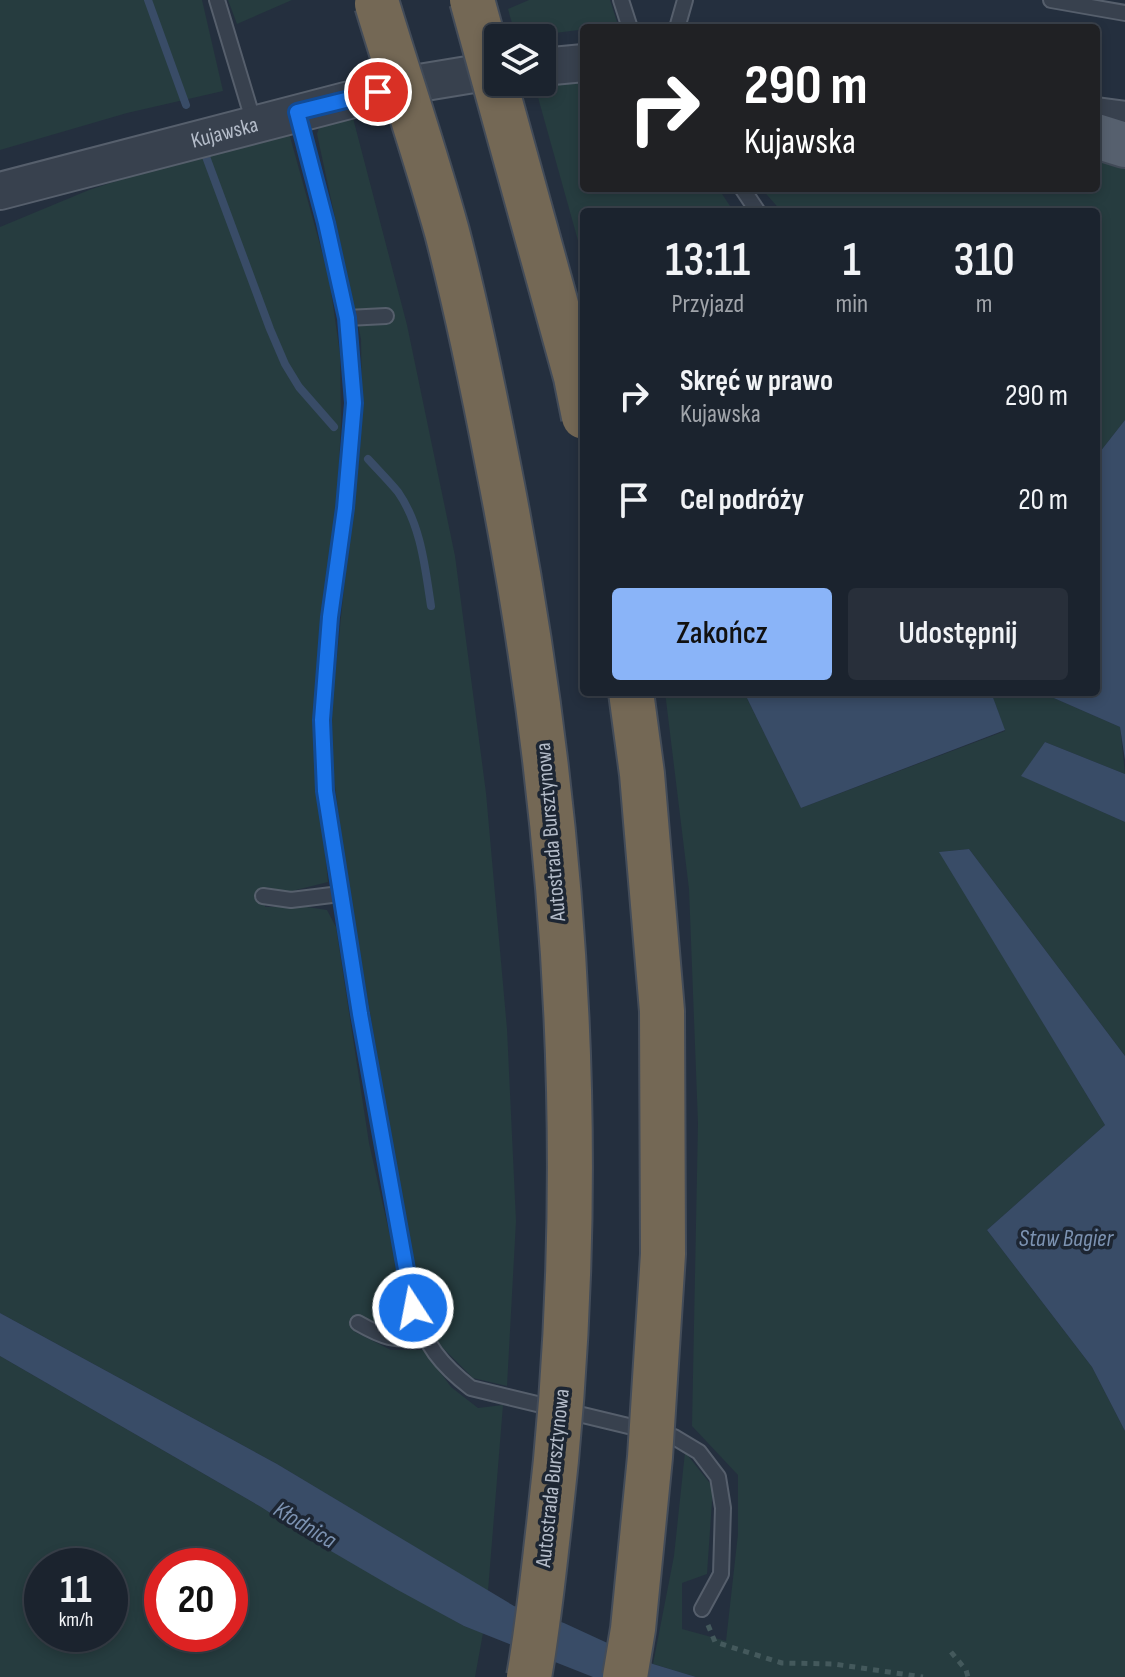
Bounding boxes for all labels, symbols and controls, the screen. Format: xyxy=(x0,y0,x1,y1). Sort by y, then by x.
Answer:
map controls xyxy=(484,24,556,96)
button: layers xyxy=(484,24,556,96)
text: 290 m xyxy=(744,53,868,120)
icon: right xyxy=(612,56,716,160)
pin xyxy=(344,58,412,126)
icon: arrive xyxy=(356,70,400,114)
street label: Kujawska xyxy=(188,111,261,154)
text: Kujawska xyxy=(744,121,856,164)
text: 13:11 xyxy=(665,232,750,289)
text: 1 xyxy=(843,232,861,289)
text: 310 xyxy=(954,232,1015,289)
text: Przyjazd xyxy=(672,289,744,320)
text: min xyxy=(836,289,868,320)
text: m xyxy=(976,289,992,320)
text: Skręć w prawo xyxy=(680,363,833,399)
icon: right xyxy=(612,374,656,418)
text: 290 m xyxy=(1005,378,1068,414)
text: Kujawska xyxy=(680,399,761,430)
icon: arrive xyxy=(612,478,656,522)
text: Cel podróży xyxy=(680,482,804,518)
text: 20 m xyxy=(1018,482,1068,518)
button: Zakończ xyxy=(612,588,832,680)
button: Udostępnij xyxy=(848,588,1068,680)
street label: Autostrada Bursztynowa xyxy=(530,742,572,923)
water label: Staw Bagier xyxy=(1019,1224,1114,1253)
position arrow xyxy=(371,1266,455,1350)
street label: Autostrada Bursztynowa xyxy=(530,1387,576,1570)
water label: Kłodnica xyxy=(268,1495,342,1555)
speed limit sign: 20 xyxy=(144,1548,248,1652)
text: 11 xyxy=(60,1566,92,1614)
text: km/h xyxy=(59,1608,93,1632)

